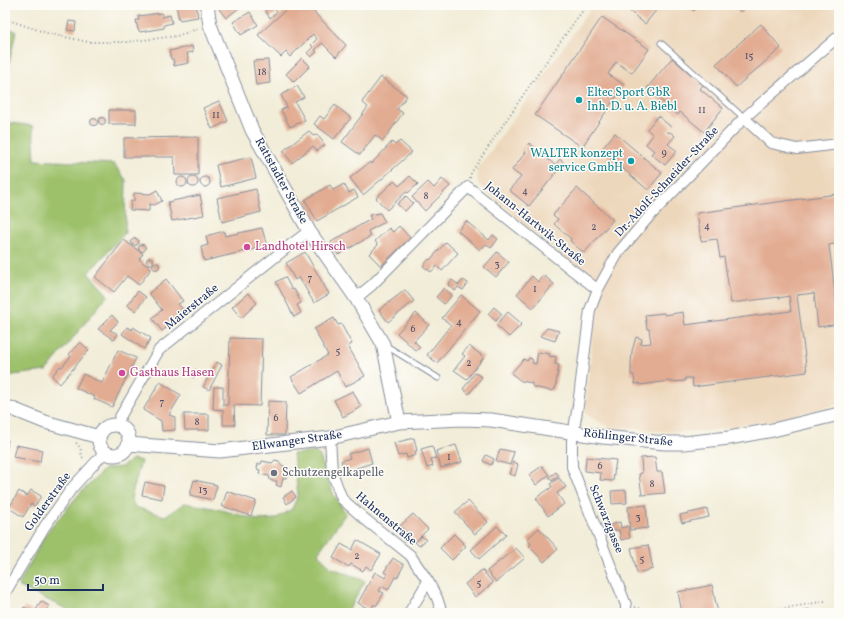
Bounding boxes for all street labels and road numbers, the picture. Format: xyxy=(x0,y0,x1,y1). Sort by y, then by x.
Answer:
street label: Dr.-Adolf-Schneider-Straße xyxy=(611,123,723,241)
street label: Rattstadter Straße xyxy=(251,135,311,227)
street label: Johann-Hartwik-Straße xyxy=(481,178,589,270)
street label: Maierstraße xyxy=(162,280,222,334)
street label: Röhlinger Straße xyxy=(583,425,674,451)
street label: Ellwanger Straße xyxy=(251,427,343,455)
street label: Golderstraße xyxy=(21,469,75,535)
street label: Schwarzgasse xyxy=(585,482,627,556)
street label: Hahnenstraße xyxy=(352,489,420,550)

